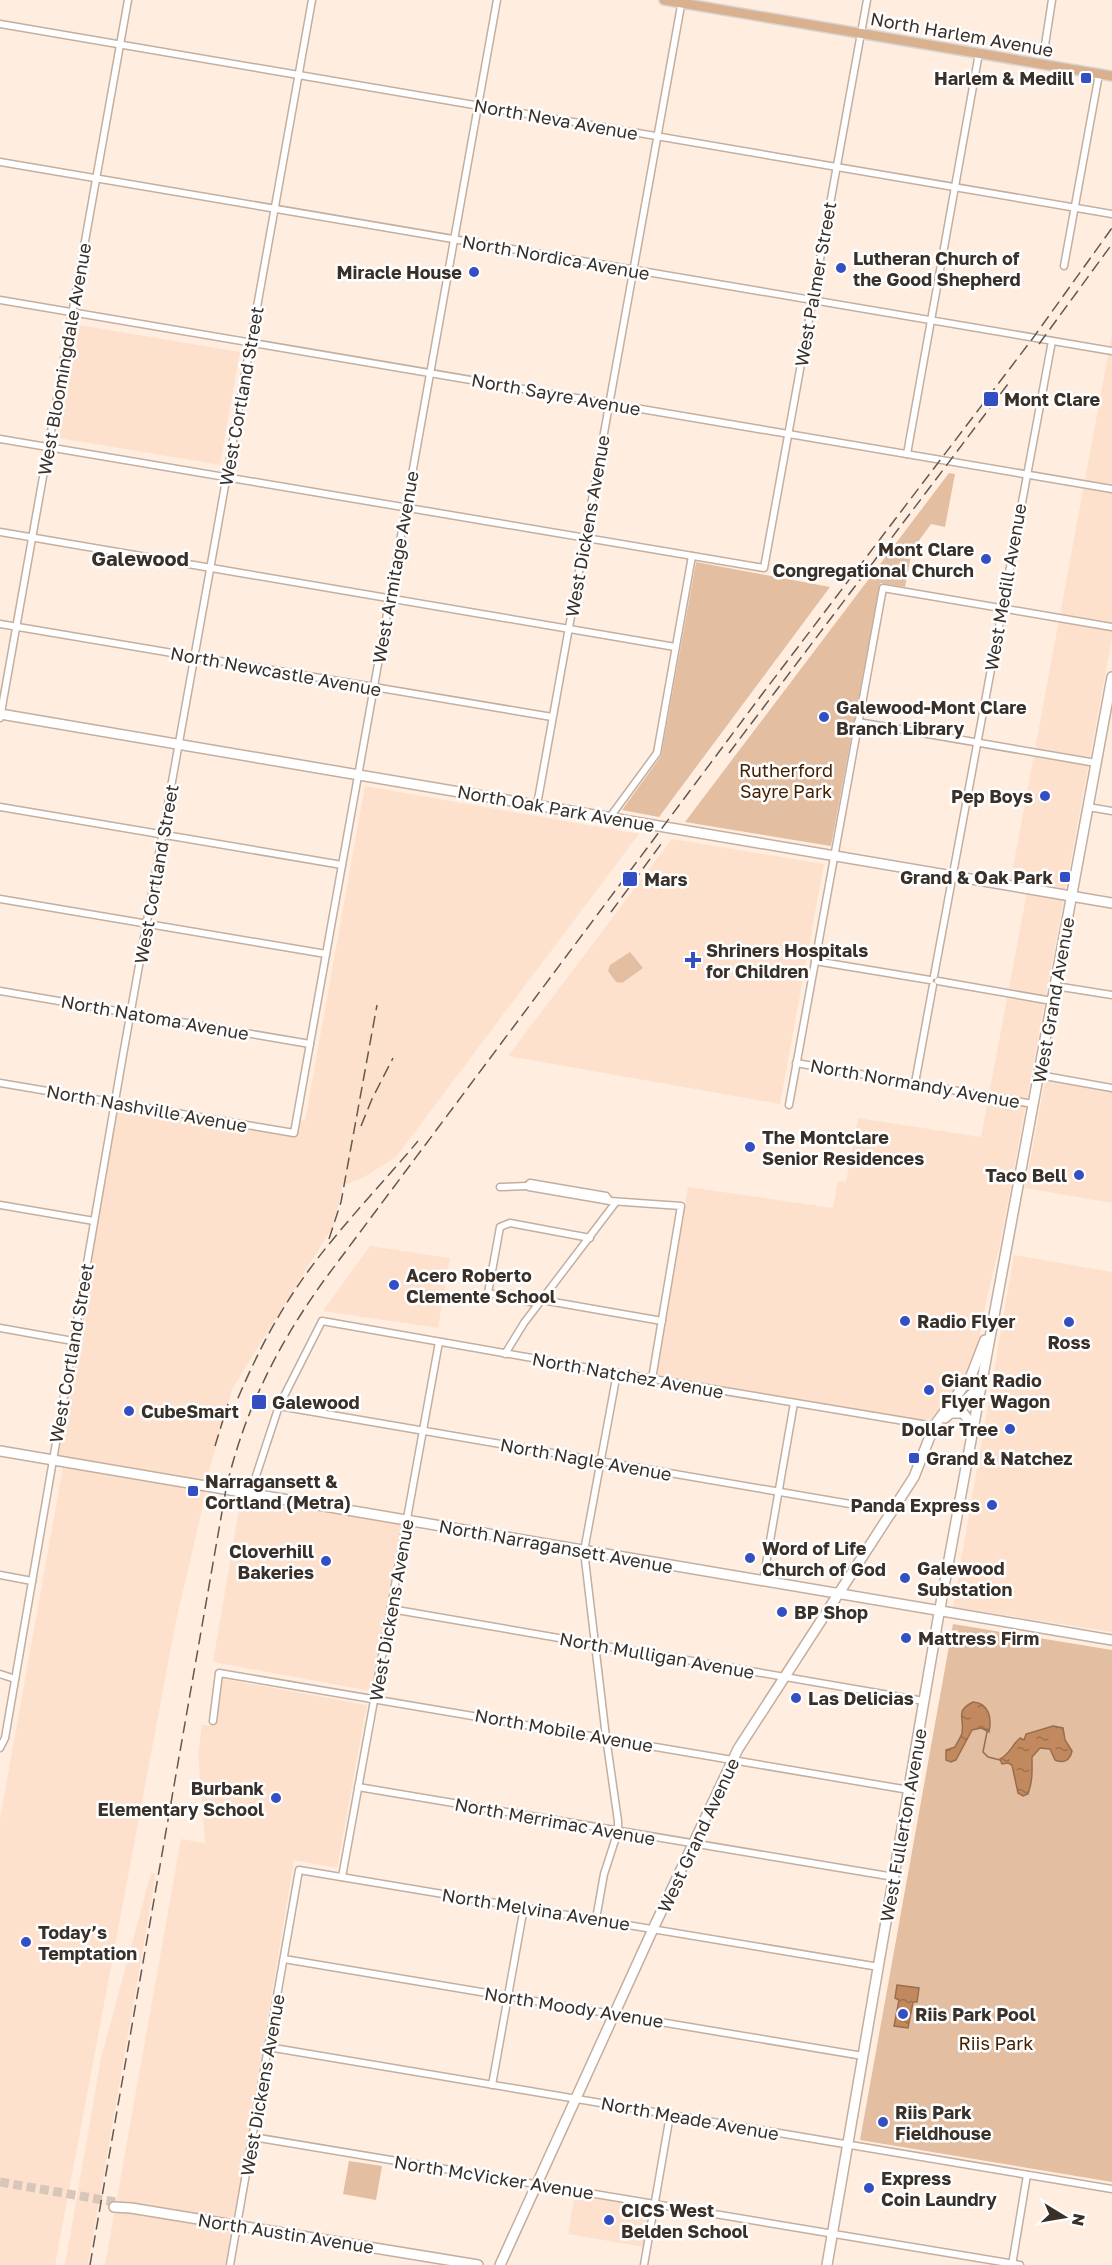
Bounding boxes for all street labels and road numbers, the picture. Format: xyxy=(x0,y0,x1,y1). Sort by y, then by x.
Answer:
street label: North Harlem Avenue xyxy=(869,7,1055,61)
street label: North Neva Avenue xyxy=(472,94,640,144)
street label: West Palmer Street xyxy=(790,200,840,368)
street label: North Nordica Avenue xyxy=(461,230,651,284)
street label: West Bloomingdale Avenue xyxy=(33,241,95,477)
street label: West Cortland Street xyxy=(214,305,268,487)
street label: North Sayre Avenue xyxy=(470,368,642,420)
street label: West Dickens Avenue xyxy=(560,433,614,619)
street label: West Armitage Avenue xyxy=(367,469,423,665)
street label: West Medill Avenue xyxy=(979,502,1031,672)
street label: North Newcastle Avenue xyxy=(169,642,383,700)
street label: North Oak Park Avenue xyxy=(456,780,656,836)
street label: West Cortland Street xyxy=(129,783,183,965)
street label: West Grand Avenue xyxy=(1028,915,1078,1085)
street label: North Natoma Avenue xyxy=(59,990,251,1044)
street label: North Normandy Avenue xyxy=(808,1054,1022,1112)
street label: North Nashville Avenue xyxy=(45,1080,249,1136)
street label: West Cortland Street xyxy=(44,1262,98,1444)
street label: North Natchez Avenue xyxy=(531,1347,725,1403)
street label: North Nagle Avenue xyxy=(499,1433,673,1485)
street label: North Narragansett Avenue xyxy=(437,1515,675,1577)
street label: West Dickens Avenue xyxy=(364,1517,418,1703)
street label: North Mulligan Avenue xyxy=(558,1627,756,1683)
street label: North Mobile Avenue xyxy=(473,1703,655,1757)
street label: West Fullerton Avenue xyxy=(875,1727,931,1923)
street label: West Grand Avenue xyxy=(653,1754,743,1916)
street label: North Merrimac Avenue xyxy=(453,1793,657,1849)
street label: North Melvina Avenue xyxy=(440,1883,632,1935)
street label: North Moody Avenue xyxy=(483,1982,665,2032)
street label: West Dickens Avenue xyxy=(235,1992,289,2178)
street label: North Meade Avenue xyxy=(599,2092,781,2144)
street label: North McVicker Avenue xyxy=(393,2150,595,2204)
street label: North Austin Avenue xyxy=(196,2208,376,2258)

